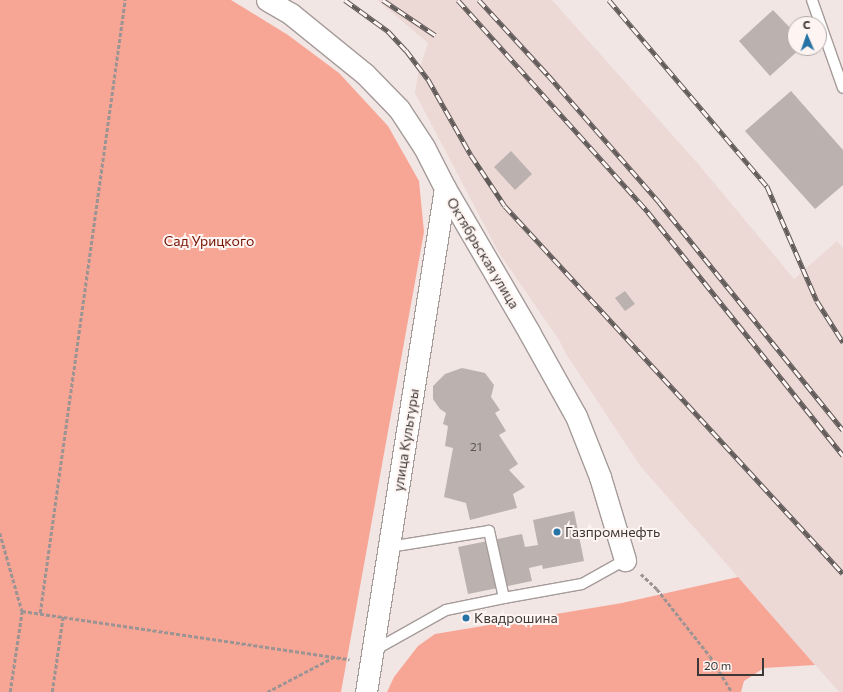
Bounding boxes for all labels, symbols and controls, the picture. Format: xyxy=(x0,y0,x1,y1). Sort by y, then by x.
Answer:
north arrow xyxy=(787,16,827,56)
text: С xyxy=(803,18,811,31)
street label: Октябрьская улица xyxy=(443,194,523,312)
park label: Сад Урицкого xyxy=(164,233,254,249)
street label: улица Культуры xyxy=(390,387,422,493)
house number: 21 xyxy=(470,440,482,454)
place label: Газпромнефть xyxy=(565,524,660,540)
marker: Газпромнефть xyxy=(552,527,562,537)
place label: Квадрошина xyxy=(474,610,558,626)
marker: Квадрошина xyxy=(461,613,471,623)
scale bar xyxy=(699,650,766,676)
text: 20 m xyxy=(704,658,731,672)

